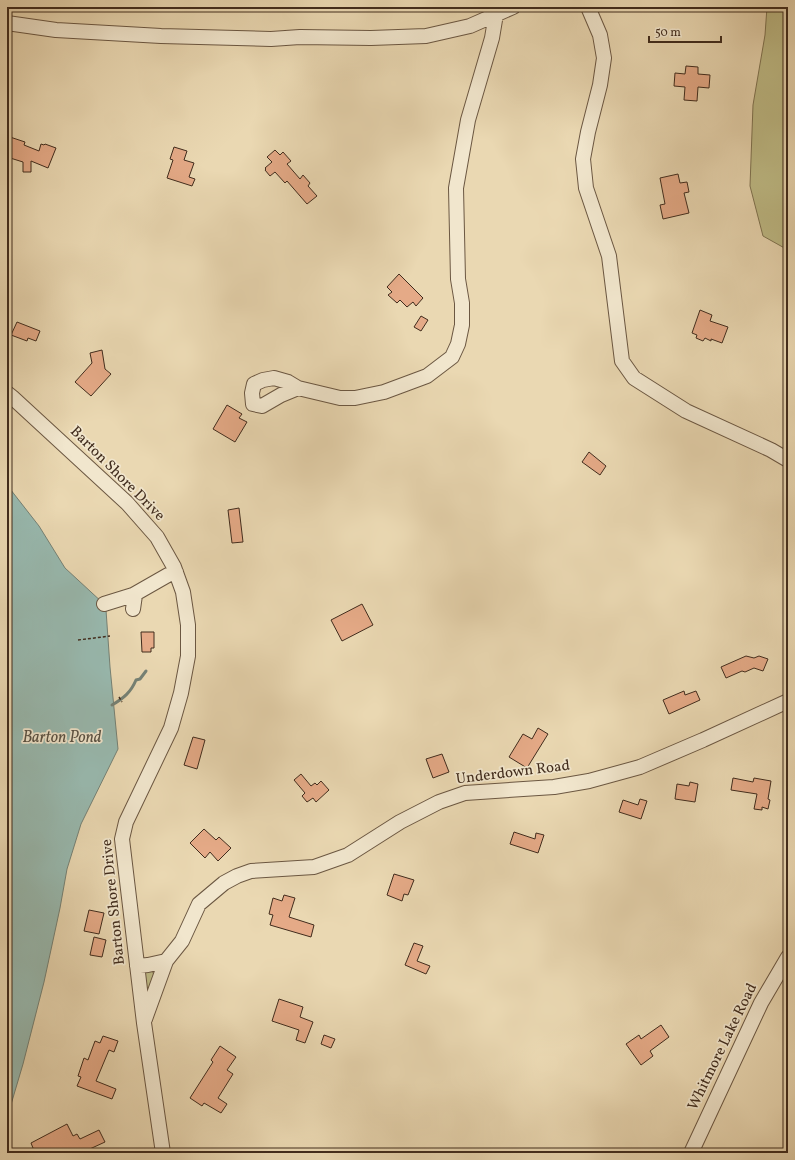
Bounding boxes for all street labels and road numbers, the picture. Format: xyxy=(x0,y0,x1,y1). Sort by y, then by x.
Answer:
street label: Barton Shore Drive xyxy=(65,422,169,526)
street label: Underdown Road xyxy=(455,756,571,790)
street label: Barton Shore Drive xyxy=(97,838,131,966)
street label: Whitmore Lake Road xyxy=(683,980,763,1114)

